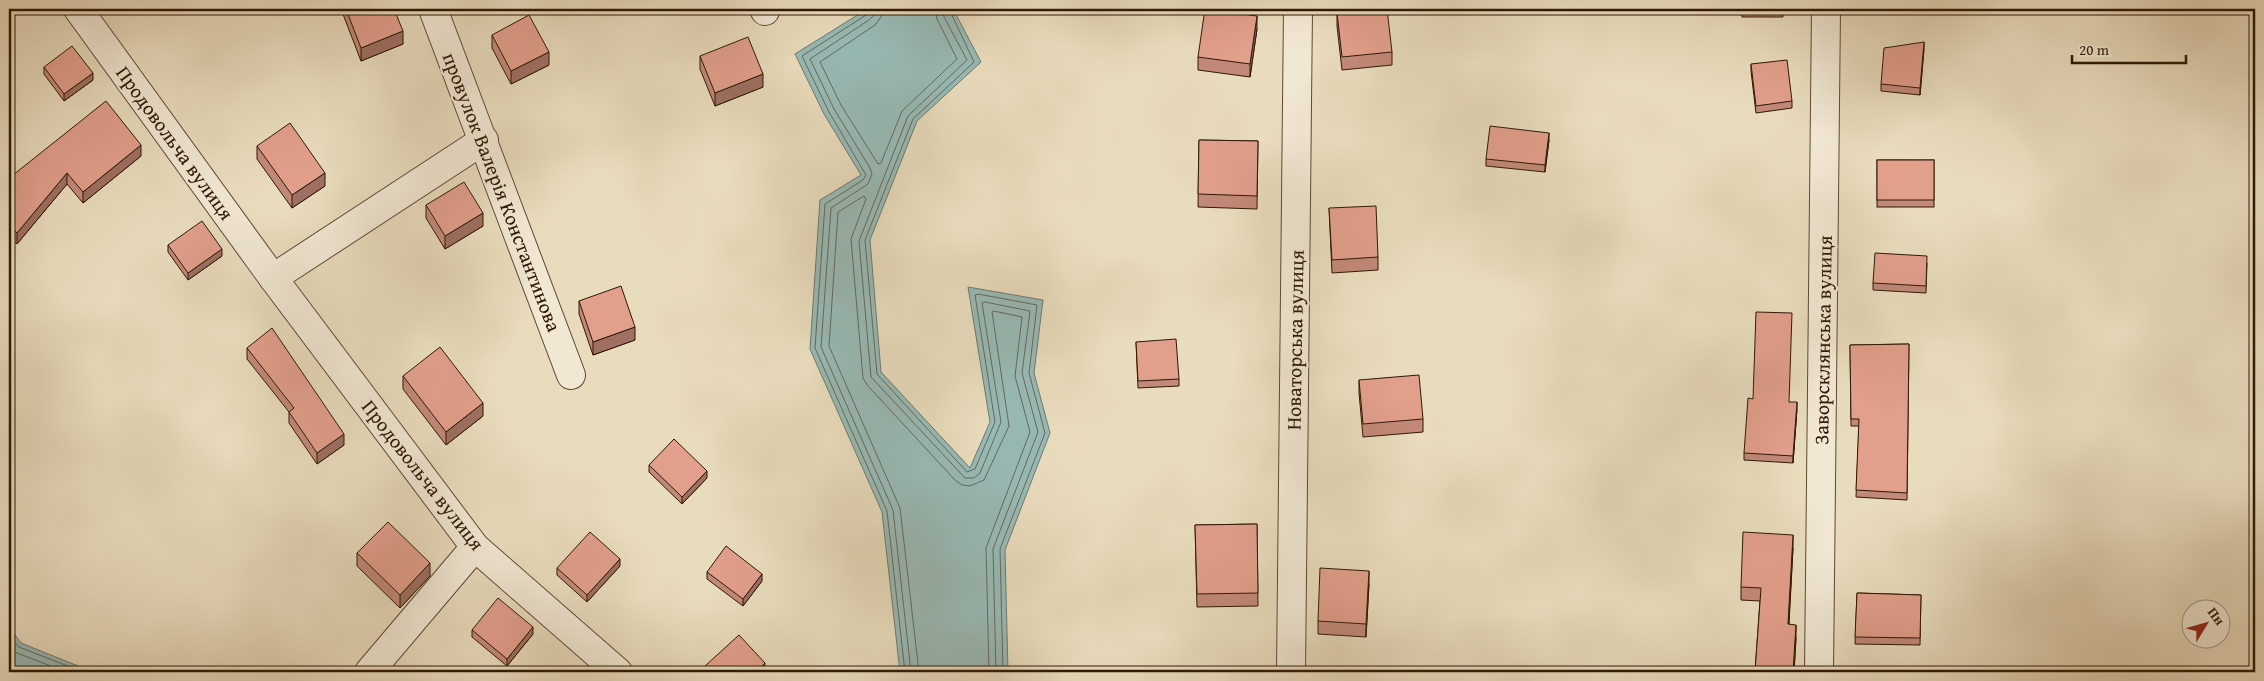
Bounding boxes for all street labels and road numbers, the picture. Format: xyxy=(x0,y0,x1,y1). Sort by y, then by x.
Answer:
street label: провулок Валерія Константинова xyxy=(436,48,569,336)
street label: Продовольча вулиця xyxy=(109,60,241,226)
street label: Заворсклянська вулиця xyxy=(1806,235,1839,445)
street label: Новаторська вулиця xyxy=(1278,250,1311,430)
street label: Продовольча вулиця xyxy=(355,393,492,556)

